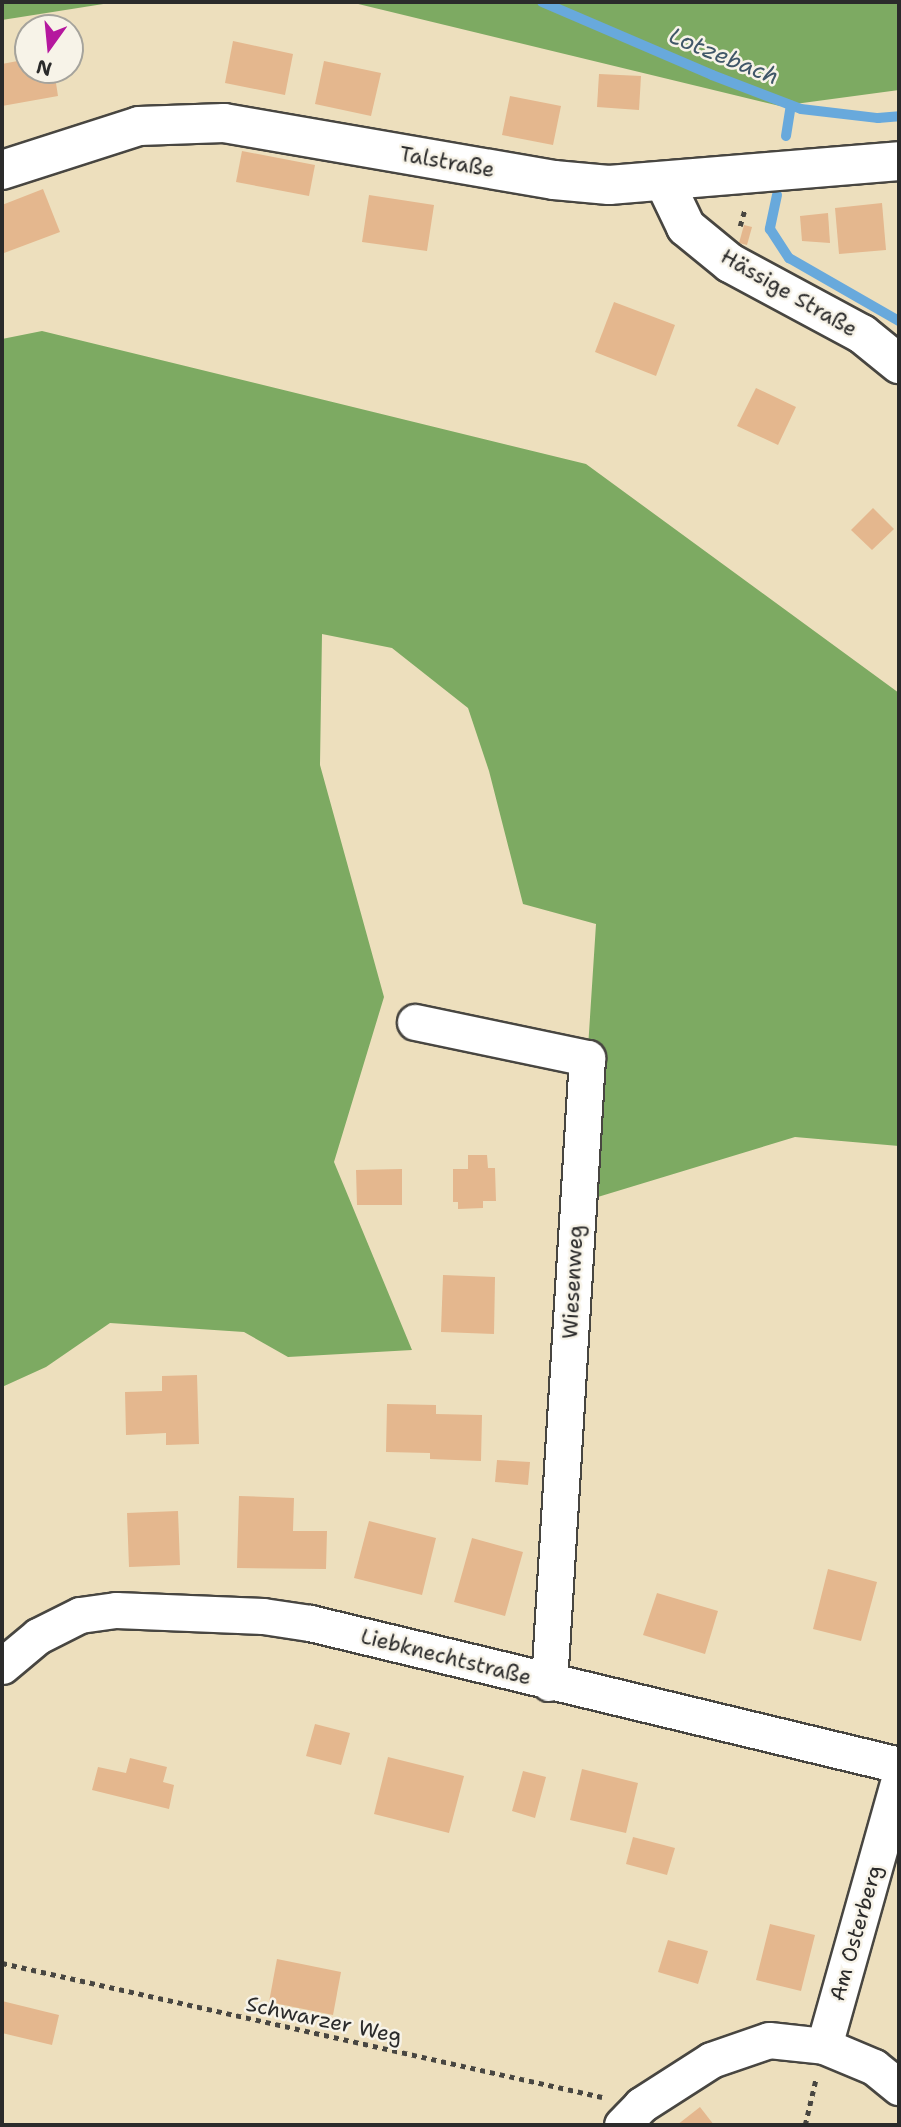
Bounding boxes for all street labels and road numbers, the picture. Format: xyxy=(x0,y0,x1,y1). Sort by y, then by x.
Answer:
street label: Talstraße xyxy=(398,141,496,183)
street label: Hässige Straße xyxy=(716,244,862,342)
street label: Wiesenweg xyxy=(557,1224,589,1340)
street label: Liebknechtstraße xyxy=(358,1624,534,1690)
street label: Am Osterberg xyxy=(825,1862,887,2004)
street label: Schwarzer Weg xyxy=(244,1991,404,2049)

